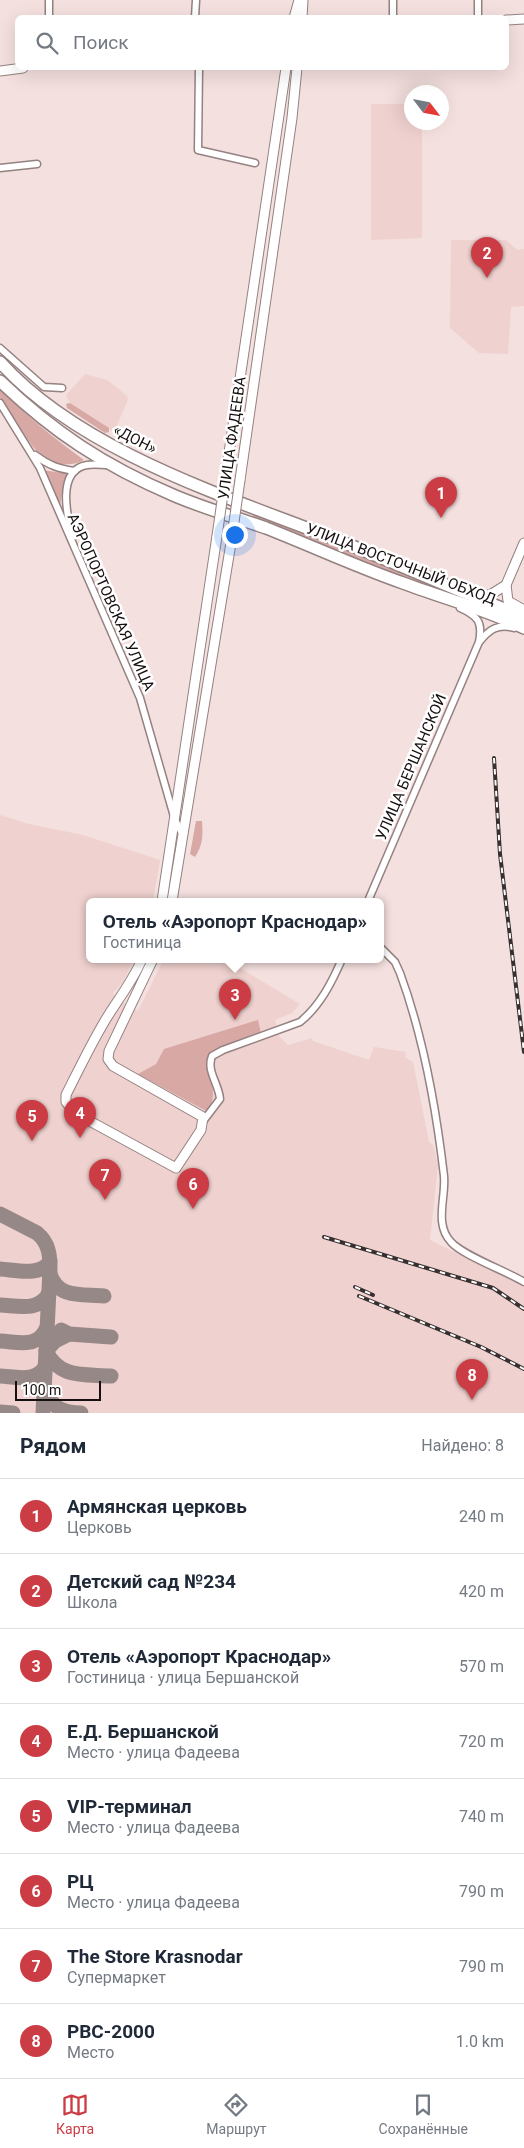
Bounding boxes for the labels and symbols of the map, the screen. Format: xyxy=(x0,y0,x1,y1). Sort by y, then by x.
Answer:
north arrow xyxy=(404,85,449,130)
pin: 2 xyxy=(471,237,503,278)
street label: УЛИЦА ФАДЕЕВА xyxy=(214,375,250,501)
street label: «ДОН» xyxy=(110,420,160,458)
pin: 1 xyxy=(425,477,457,518)
street label: АЭРОПОРТОВСКАЯ УЛИЦА xyxy=(64,511,158,694)
street label: УЛИЦА ВОСТОЧНЫЙ ОБХОД xyxy=(304,519,498,609)
your location xyxy=(222,522,248,548)
street label: УЛИЦА БЕРШАНСКОЙ xyxy=(372,691,450,843)
pin: 3 xyxy=(219,979,251,1020)
pin: 4 xyxy=(64,1097,96,1138)
pin: 5 xyxy=(16,1100,48,1141)
pin: 7 xyxy=(89,1159,121,1200)
pin: 6 xyxy=(177,1168,209,1209)
pin: 8 xyxy=(456,1359,488,1400)
scale bar xyxy=(15,1378,101,1401)

